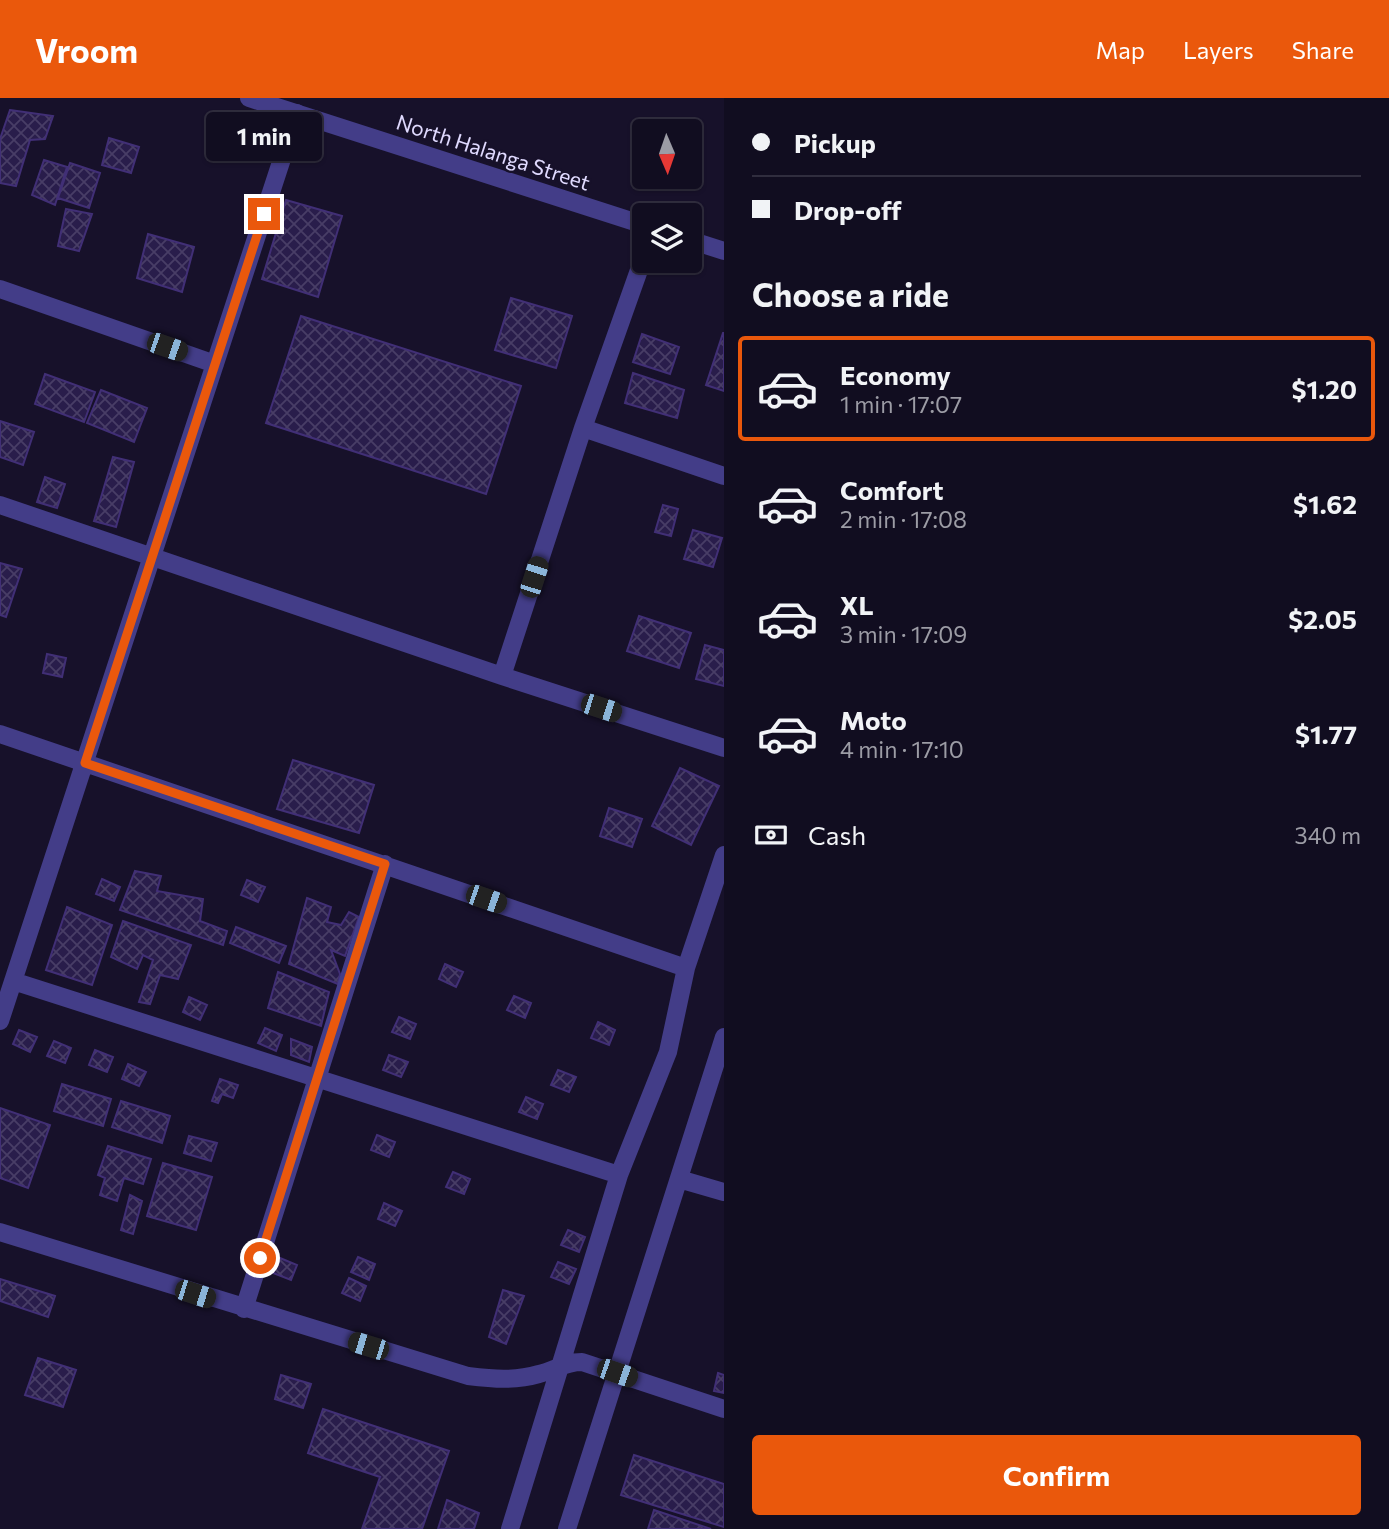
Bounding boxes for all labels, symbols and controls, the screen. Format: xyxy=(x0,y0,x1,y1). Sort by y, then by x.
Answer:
text: Vroom xyxy=(35,29,138,70)
text: Map xyxy=(1096,35,1145,64)
text: Layers xyxy=(1183,35,1254,64)
text: Share xyxy=(1292,35,1354,64)
street label: North Halanga Street xyxy=(393,108,593,195)
callout: 1 min xyxy=(206,113,322,162)
north arrow xyxy=(632,119,702,189)
map controls xyxy=(632,119,702,273)
text: 1 min xyxy=(237,122,291,150)
text: Pickup xyxy=(794,127,876,158)
text: Drop-off xyxy=(794,194,901,225)
route end xyxy=(248,198,280,230)
button: layers xyxy=(632,203,702,273)
text: Choose a ride xyxy=(752,274,949,314)
car xyxy=(144,330,191,364)
icon: car xyxy=(756,357,819,420)
text: Economy xyxy=(840,359,951,390)
text: $1.20 xyxy=(1292,373,1357,404)
text: 1 min · 17:07 xyxy=(840,390,962,418)
icon: car xyxy=(756,472,819,535)
text: Comfort xyxy=(840,474,943,505)
text: $1.62 xyxy=(1293,488,1357,519)
text: 2 min · 17:08 xyxy=(840,505,967,533)
car xyxy=(518,554,551,600)
icon: car xyxy=(756,587,819,650)
text: XL xyxy=(840,589,874,620)
text: $2.05 xyxy=(1288,603,1357,634)
text: 3 min · 17:09 xyxy=(840,620,967,648)
car xyxy=(578,692,625,724)
icon: car xyxy=(756,702,819,765)
text: Moto xyxy=(840,704,907,735)
text: $1.77 xyxy=(1295,718,1357,749)
text: 4 min · 17:10 xyxy=(840,735,964,763)
icon: cash xyxy=(752,816,790,854)
text: Cash xyxy=(808,819,866,850)
text: 340 m xyxy=(1295,821,1361,849)
car xyxy=(463,882,510,916)
route start xyxy=(244,1242,276,1274)
car xyxy=(172,1278,219,1310)
car xyxy=(345,1330,392,1362)
car xyxy=(594,1356,641,1390)
button: Confirm xyxy=(752,1435,1361,1515)

